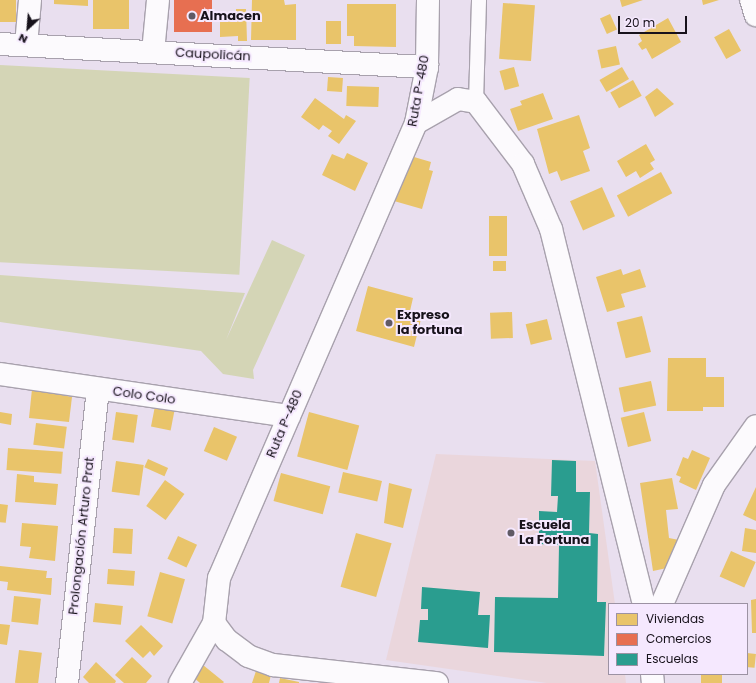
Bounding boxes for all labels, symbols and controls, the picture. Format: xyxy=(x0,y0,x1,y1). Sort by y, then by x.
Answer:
north arrow xyxy=(8,8,48,48)
place label: Almacen xyxy=(200,8,261,24)
scale bar xyxy=(620,8,689,34)
marker: Almacen xyxy=(187,11,197,21)
text: 20 m xyxy=(625,14,655,31)
text: N xyxy=(16,30,30,48)
street label: Caupolicán xyxy=(175,45,251,65)
street label: Ruta P-480 xyxy=(405,54,433,128)
place label: Expreso la fortuna xyxy=(397,308,463,339)
marker: Expreso la fortuna xyxy=(384,318,394,328)
street label: Colo Colo xyxy=(112,384,176,408)
street label: Ruta P-480 xyxy=(264,388,306,460)
street label: Prolongación Arturo Prat xyxy=(66,456,98,616)
place label: Escuela La Fortuna xyxy=(519,518,589,549)
marker: Escuela La Fortuna xyxy=(506,528,516,538)
legend xyxy=(608,603,748,675)
text: Viviendas xyxy=(646,610,704,627)
text: Comercios xyxy=(646,630,711,647)
text: Escuelas xyxy=(646,650,698,667)

